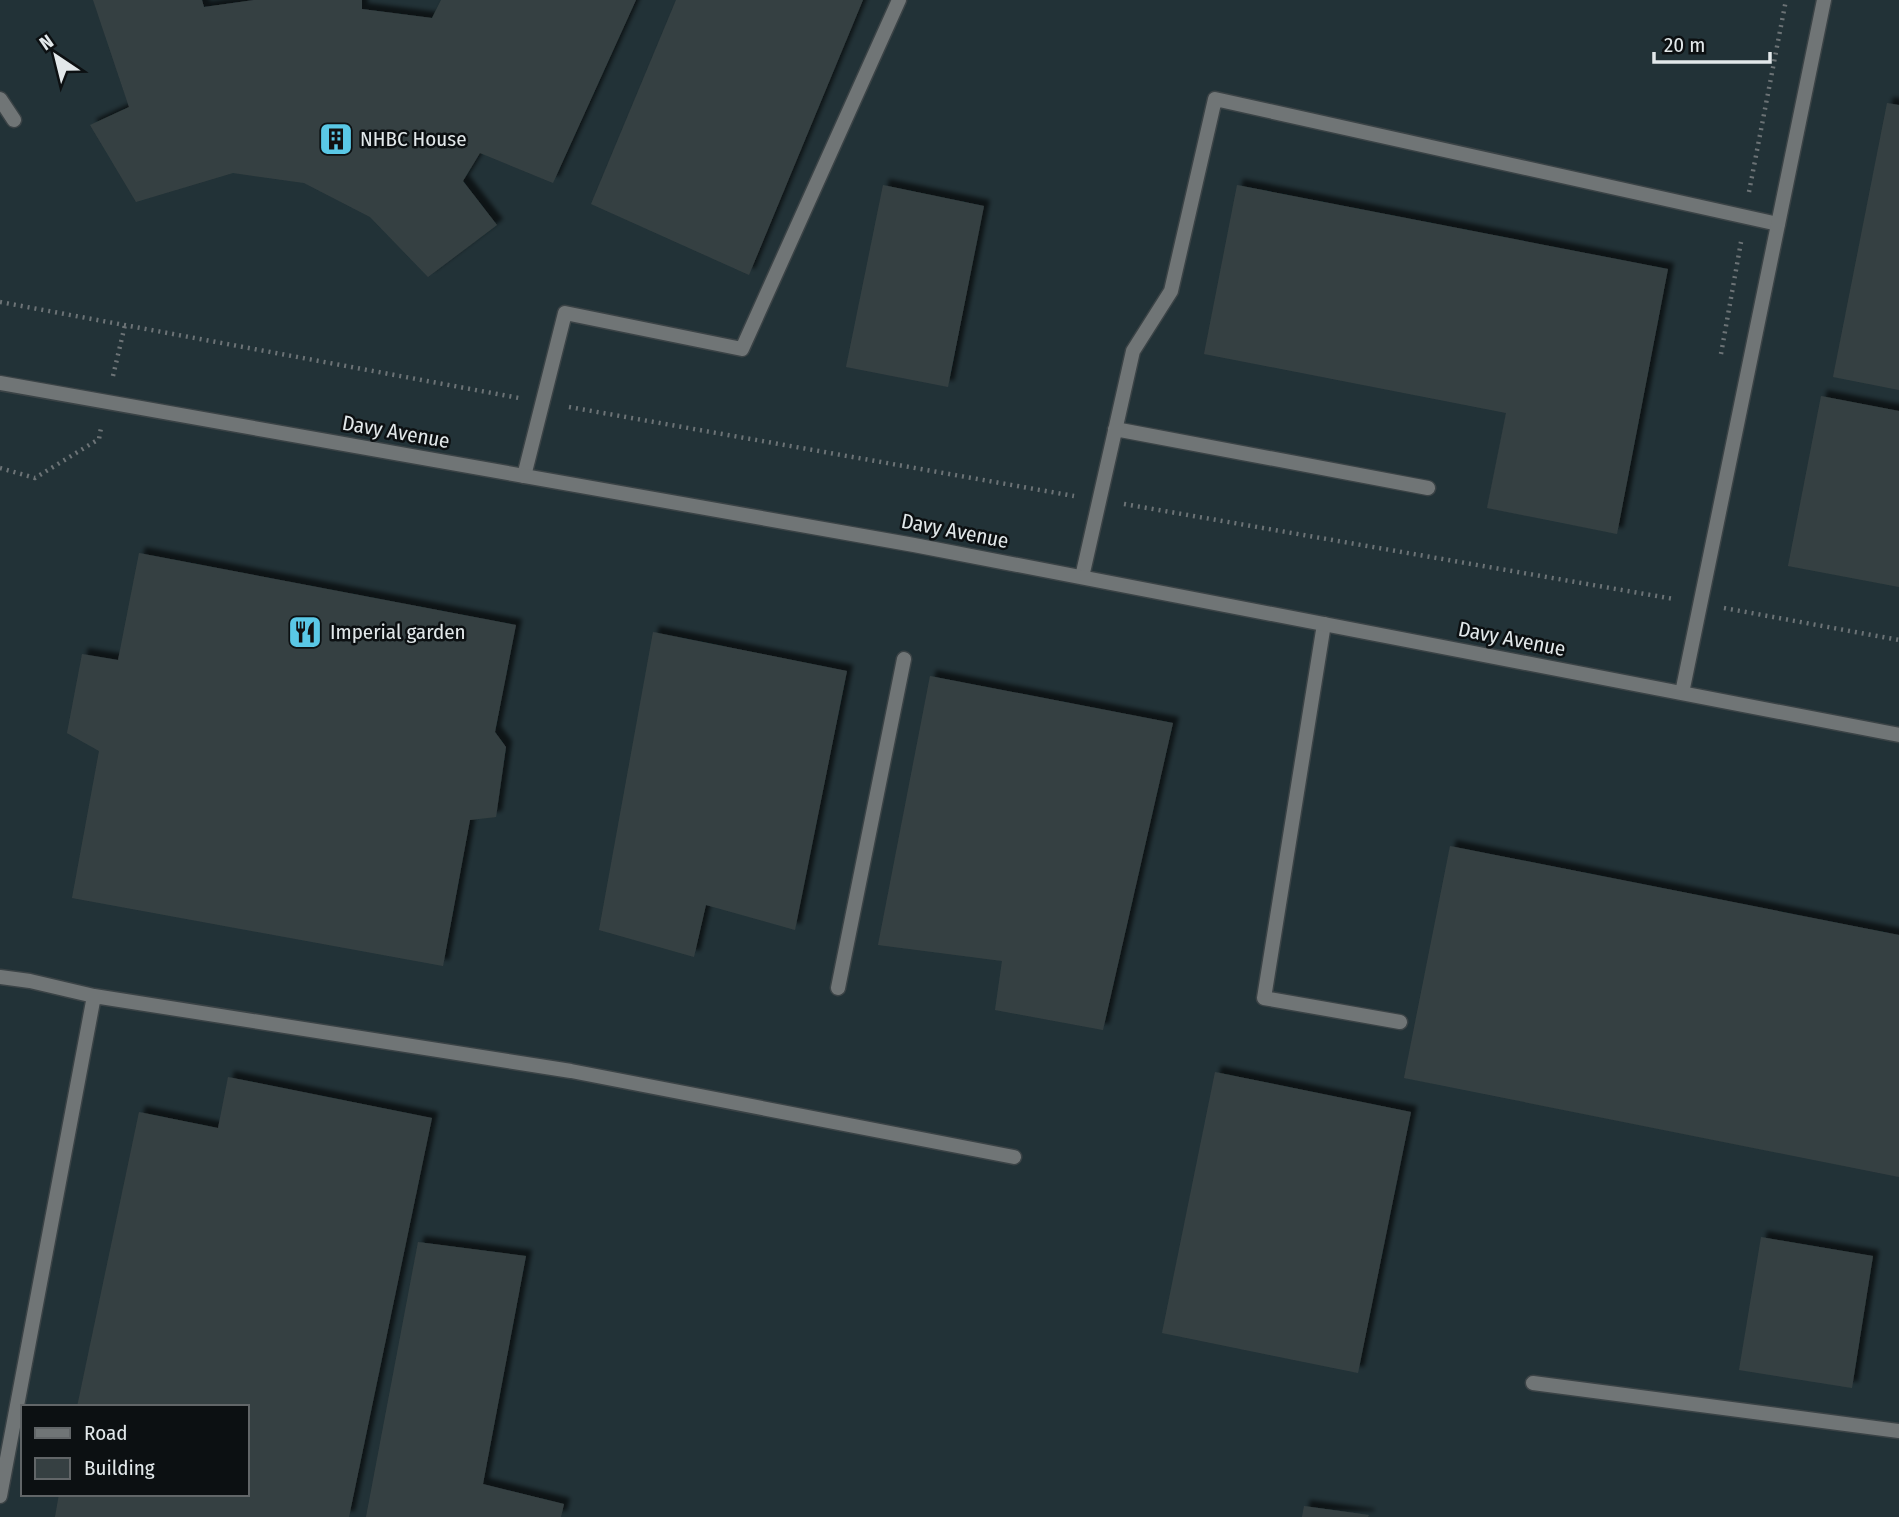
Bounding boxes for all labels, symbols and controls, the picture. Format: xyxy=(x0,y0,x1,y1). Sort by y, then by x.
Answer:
north arrow xyxy=(21,21,91,91)
scale bar xyxy=(1654,21,1770,65)
text: N xyxy=(35,30,58,55)
text: 20 m xyxy=(1664,32,1705,58)
building icon: NHBC House xyxy=(317,120,355,158)
place label: NHBC House xyxy=(360,126,467,152)
street label: Davy Avenue xyxy=(340,410,452,454)
street label: Davy Avenue xyxy=(899,508,1011,554)
restaurant icon: Imperial garden xyxy=(286,613,324,651)
street label: Davy Avenue xyxy=(1456,616,1568,662)
place label: Imperial garden xyxy=(330,619,466,645)
legend xyxy=(21,1405,248,1496)
text: Road xyxy=(84,1420,128,1446)
text: Building xyxy=(84,1455,155,1481)

